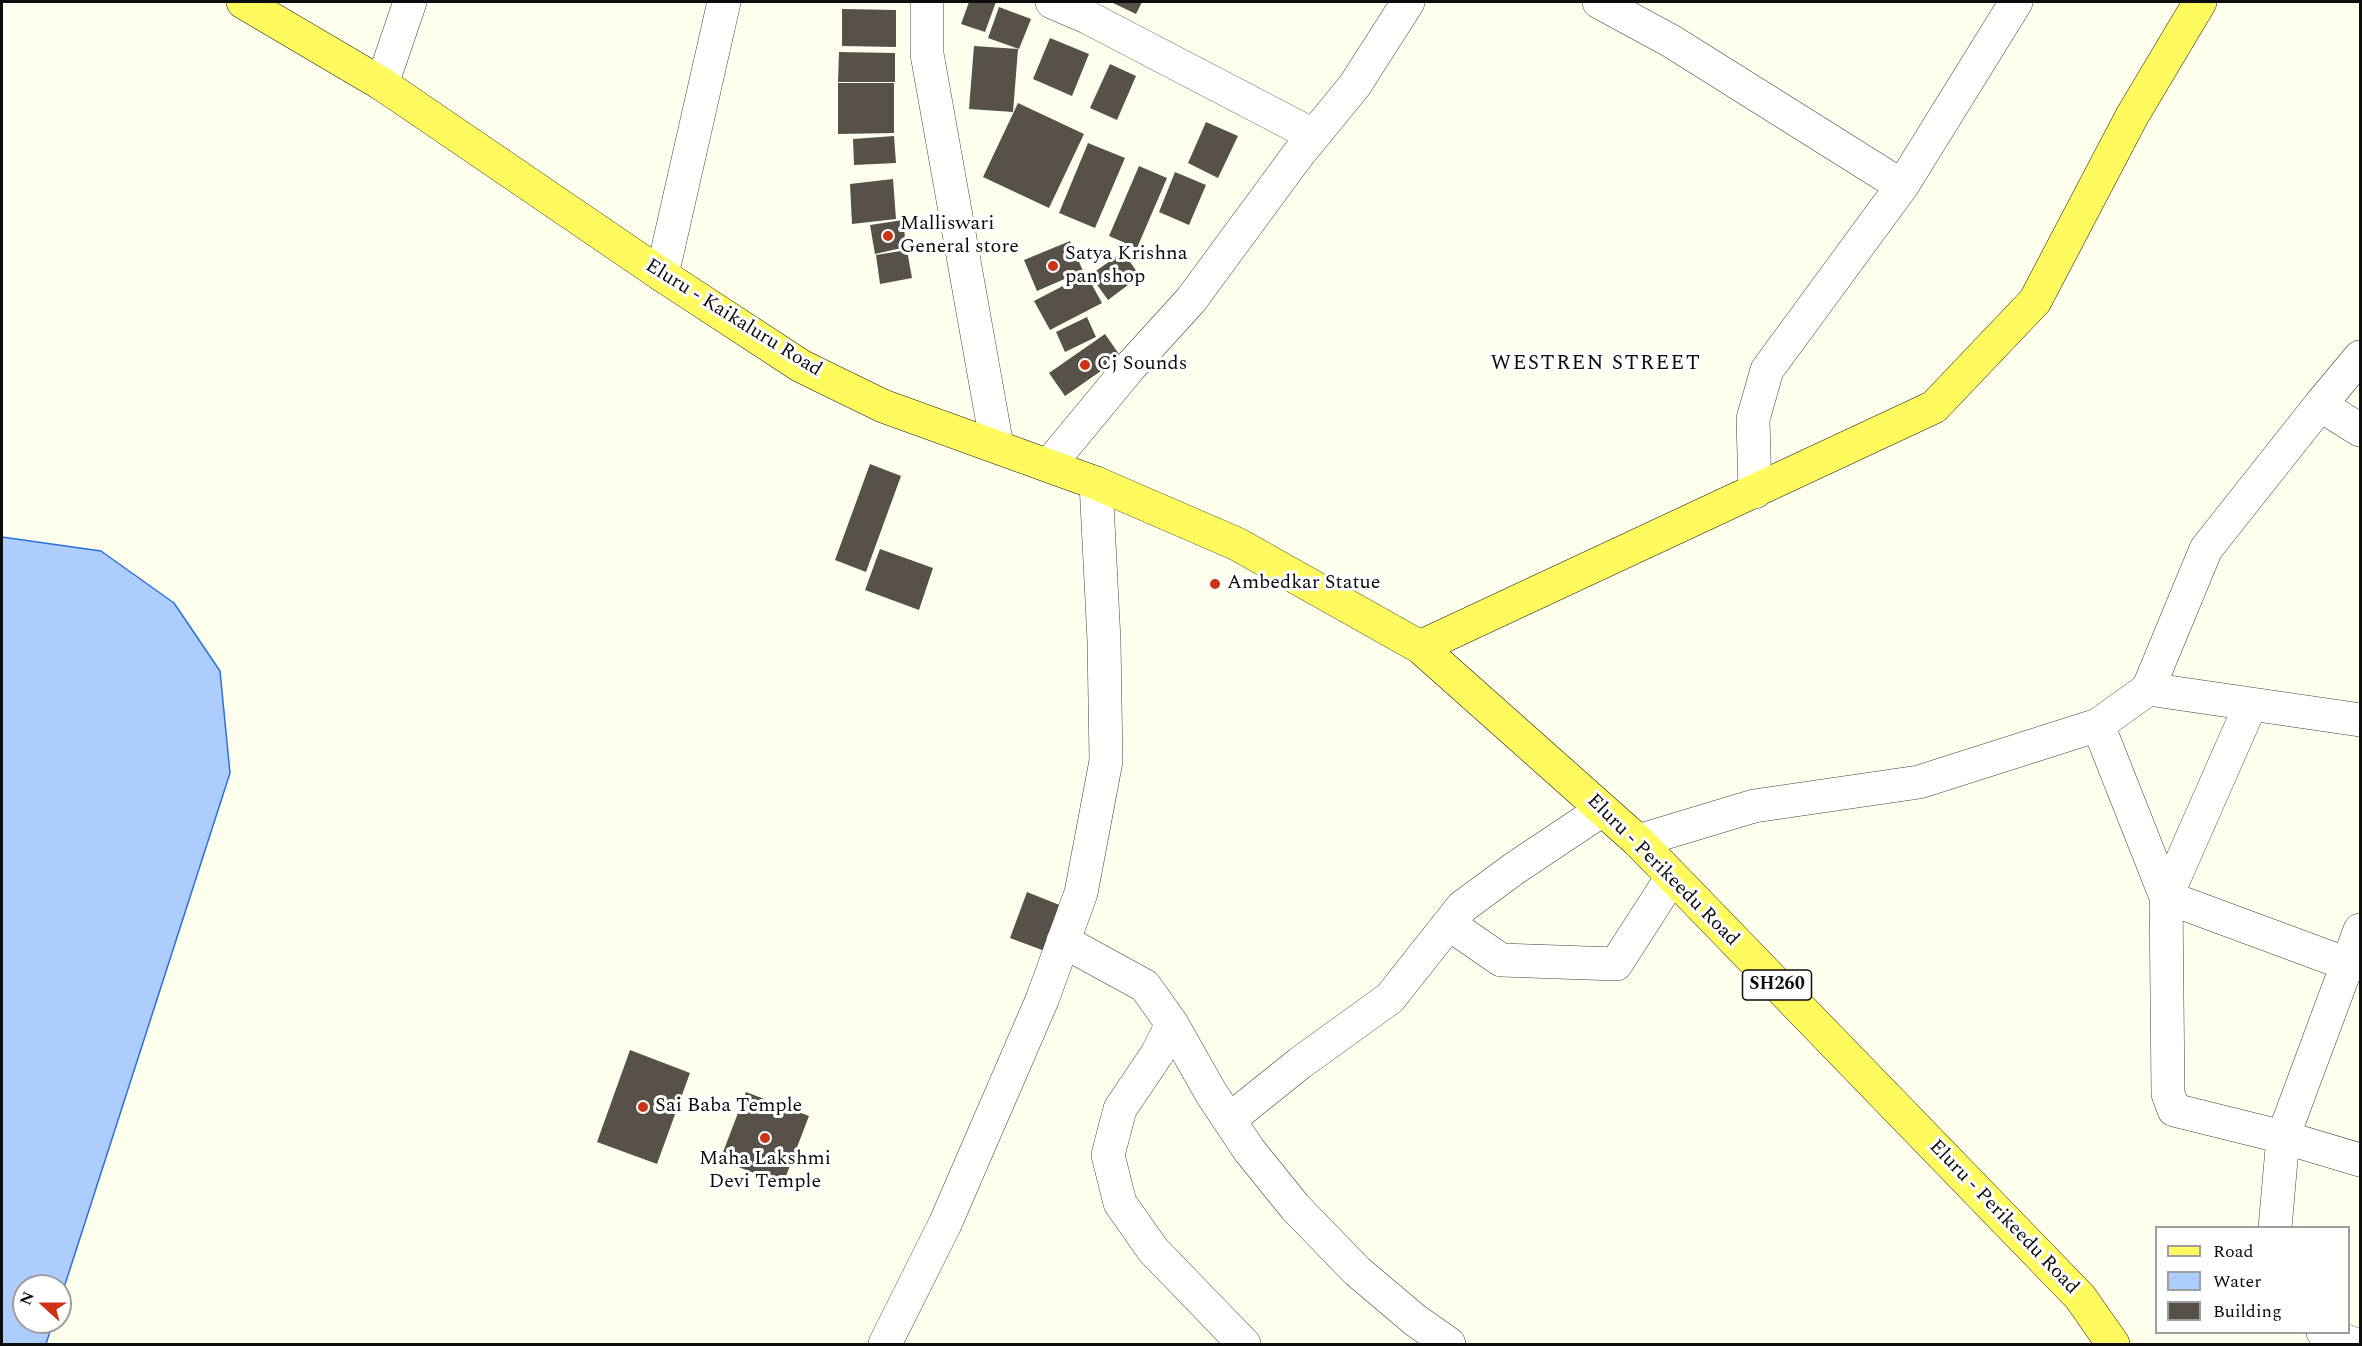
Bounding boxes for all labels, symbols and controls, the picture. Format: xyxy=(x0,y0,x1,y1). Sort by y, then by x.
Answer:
place label: Malliswari General store xyxy=(900,213,1019,260)
marker: Malliswari General store xyxy=(881,229,895,243)
place label: Satya Krishna pan shop xyxy=(1065,243,1187,290)
street label: Eluru - Kaikaluru Road xyxy=(640,255,826,383)
marker: Satya Krishna pan shop xyxy=(1046,259,1060,273)
district label: WESTREN STREET xyxy=(1491,352,1701,378)
place label: Cj Sounds xyxy=(1097,353,1187,377)
marker: Cj Sounds xyxy=(1078,358,1092,372)
place label: Ambedkar Statue xyxy=(1227,572,1380,596)
marker: Ambedkar Statue xyxy=(1208,577,1222,591)
street label: Eluru - Perikeedu Road xyxy=(1581,790,1743,952)
road number: SH260 xyxy=(1742,970,1812,1000)
place label: Sai Baba Temple xyxy=(655,1095,802,1119)
marker: Sai Baba Temple xyxy=(636,1100,650,1114)
marker: Maha Lakshmi Devi Temple xyxy=(758,1131,772,1145)
street label: Eluru - Perikeedu Road xyxy=(1923,1136,2083,1300)
place label: Maha Lakshmi Devi Temple xyxy=(699,1148,831,1195)
legend xyxy=(2155,1226,2350,1334)
text: Road xyxy=(2213,1238,2254,1265)
text: Water xyxy=(2213,1268,2261,1295)
north arrow xyxy=(12,1274,72,1334)
text: N xyxy=(14,1288,41,1309)
text: Building xyxy=(2213,1298,2282,1325)

